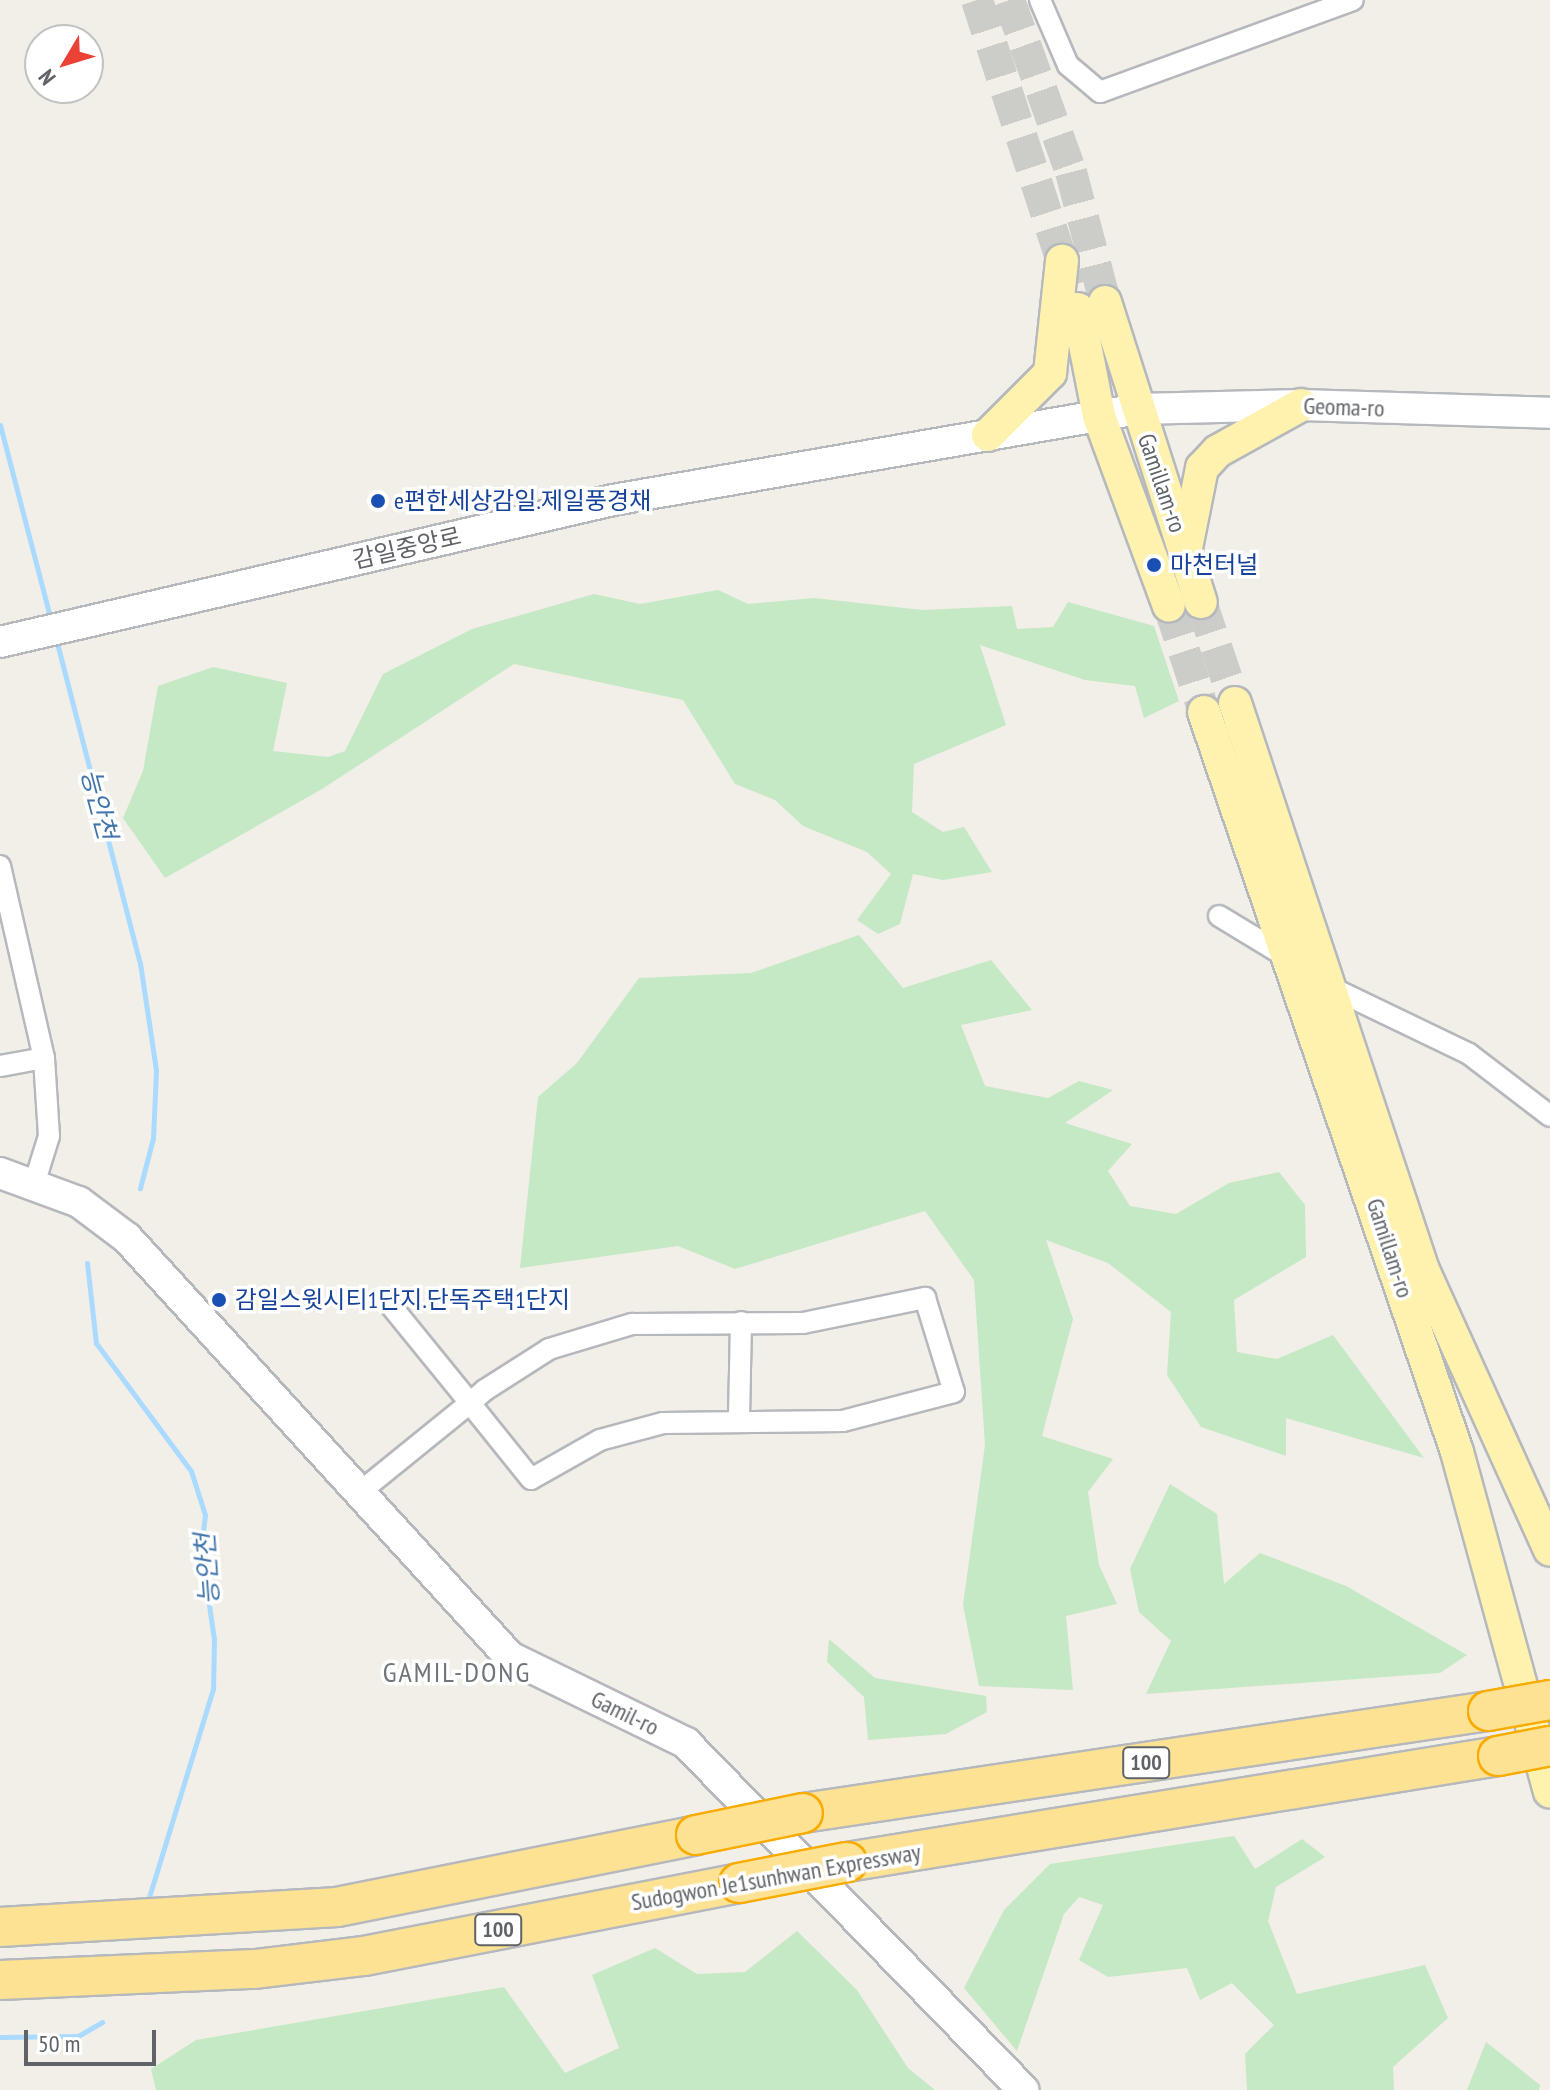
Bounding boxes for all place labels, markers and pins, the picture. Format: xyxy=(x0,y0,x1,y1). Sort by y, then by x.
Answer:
place label: e편한세상감일.제일풍경채 xyxy=(394,487,651,515)
marker: e편한세상감일.제일풍경채 xyxy=(369,492,387,510)
place label: 마천터널 xyxy=(1170,551,1258,579)
marker: 마천터널 xyxy=(1145,556,1163,574)
place label: 감일스윗시티1단지.단독주택1단지 xyxy=(235,1286,570,1314)
marker: 감일스윗시티1단지.단독주택1단지 xyxy=(210,1291,228,1309)

